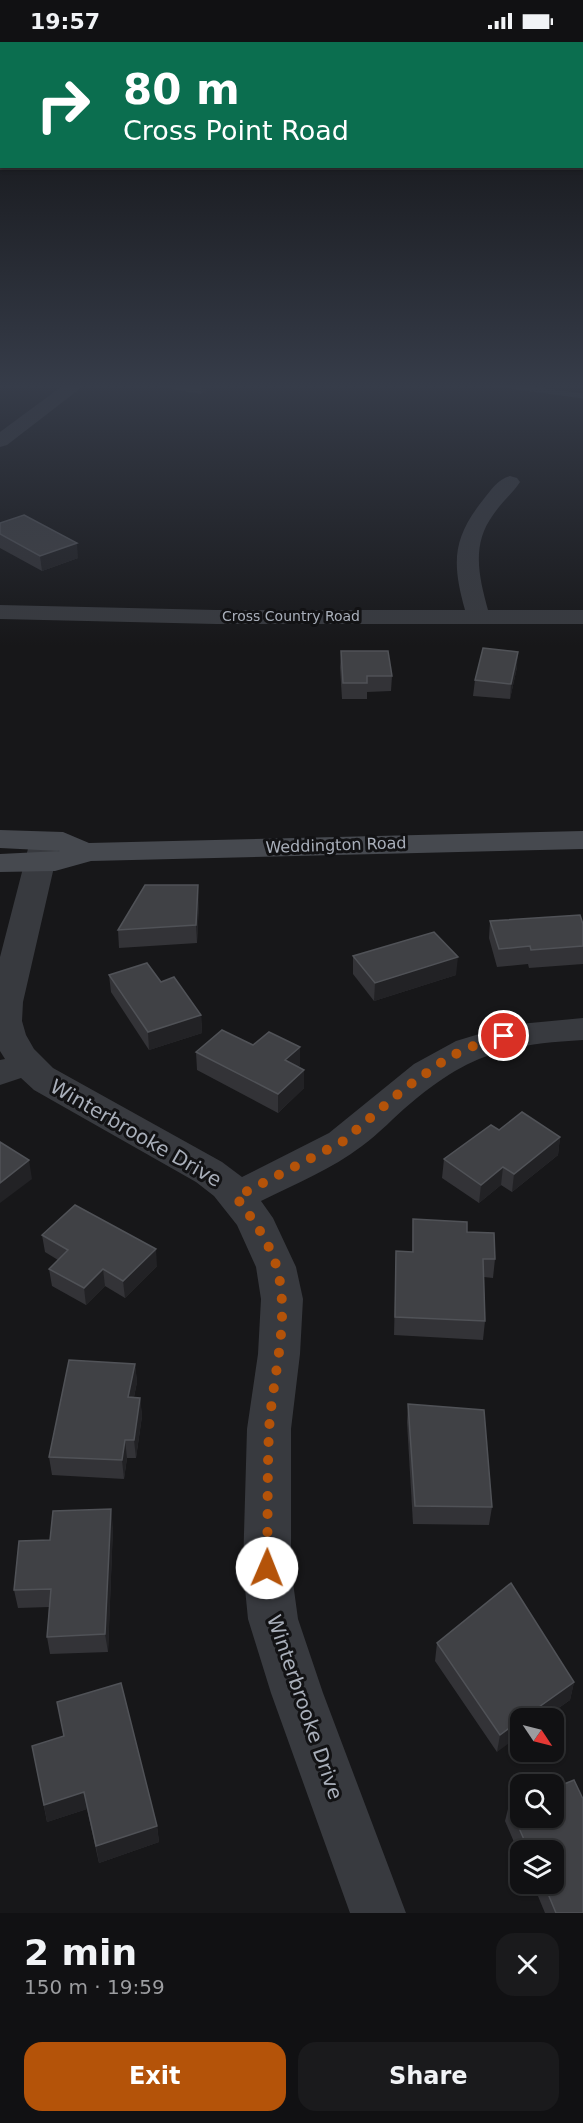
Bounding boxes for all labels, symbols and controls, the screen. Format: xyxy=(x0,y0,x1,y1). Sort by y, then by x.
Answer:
text: 19:57 xyxy=(30,9,100,34)
text: 80 m xyxy=(123,65,240,114)
icon: right xyxy=(24,66,102,144)
text: Cross Point Road xyxy=(123,115,349,146)
street label: Cross Country Road xyxy=(222,608,360,624)
street label: Weddington Road xyxy=(265,833,407,857)
pin xyxy=(478,1010,529,1061)
icon: arrive xyxy=(487,1019,520,1052)
street label: Winterbrooke Drive xyxy=(46,1074,226,1192)
position arrow xyxy=(235,1536,299,1600)
street label: Winterbrooke Drive xyxy=(262,1611,348,1803)
north arrow xyxy=(510,1708,564,1762)
map controls xyxy=(510,1708,564,1894)
button: search xyxy=(510,1774,564,1828)
button: layers xyxy=(510,1840,564,1894)
text: 2 min xyxy=(24,1932,137,1973)
button: close xyxy=(496,1933,559,1996)
text: 150 m · 19:59 xyxy=(24,1975,165,1999)
button: Exit xyxy=(24,2042,286,2111)
button: Share xyxy=(298,2042,559,2111)

